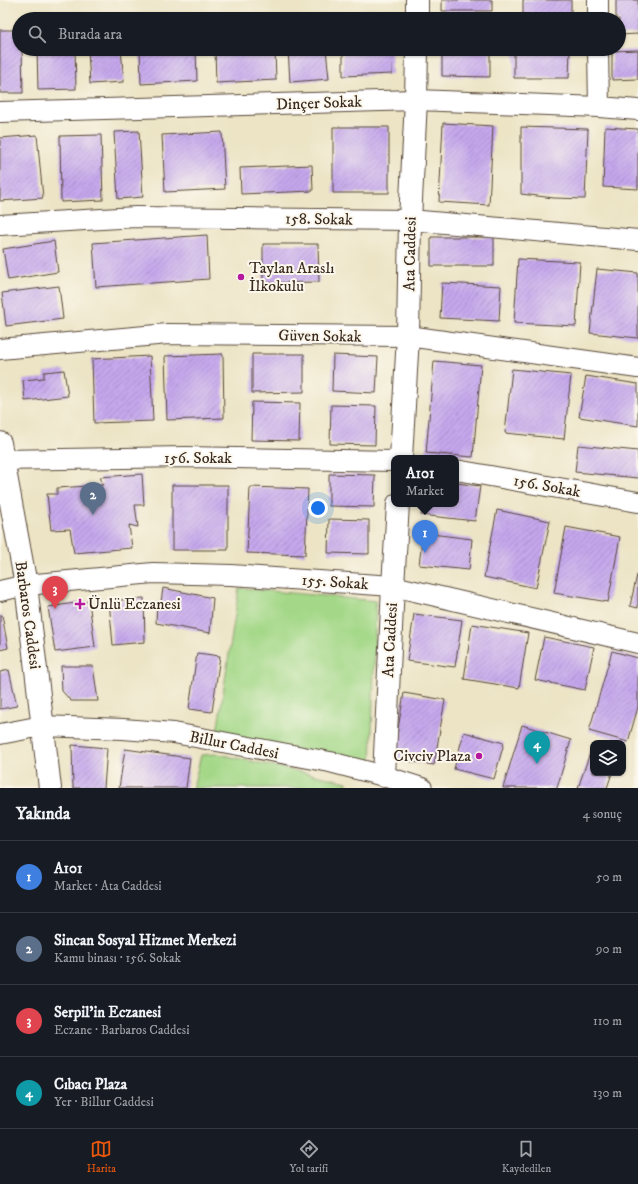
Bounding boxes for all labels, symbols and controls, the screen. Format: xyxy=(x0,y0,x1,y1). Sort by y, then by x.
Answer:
search box xyxy=(12,12,626,56)
icon: search xyxy=(26,23,48,45)
text: Burada ara xyxy=(58,25,122,44)
street label: Dinçer Sokak xyxy=(276,92,362,114)
street label: 158. Sokak xyxy=(285,208,353,230)
street label: Ata Caddesi xyxy=(399,216,421,292)
place label: Taylan Araslı İlkokulu xyxy=(249,258,334,296)
marker: Taylan Araslı İlkokulu xyxy=(236,272,246,282)
street label: Güven Sokak xyxy=(278,325,362,347)
street label: 156. Sokak xyxy=(164,448,232,468)
popup xyxy=(391,455,459,507)
text: A101 xyxy=(406,464,435,483)
street label: 156. Sokak xyxy=(512,470,582,502)
pin: 2 xyxy=(80,482,106,515)
text: Market xyxy=(406,483,444,499)
your location xyxy=(308,498,328,518)
pin: 1 xyxy=(412,520,438,553)
street label: Barbaros Caddesi xyxy=(11,560,45,670)
street label: 155. Sokak xyxy=(301,570,369,594)
pin: 3 xyxy=(42,576,68,609)
place label: Ünlü Eczanesi xyxy=(88,594,181,614)
marker: Ünlü Eczanesi xyxy=(75,599,85,609)
street label: Ata Caddesi xyxy=(378,602,402,678)
street label: Billur Caddesi xyxy=(188,727,280,763)
pin: 4 xyxy=(524,731,550,764)
map controls xyxy=(590,740,626,776)
button: layers xyxy=(590,740,626,776)
place label: Civciv Plaza xyxy=(393,746,471,766)
marker: Civciv Plaza xyxy=(474,751,484,761)
text: Yakında xyxy=(16,803,70,825)
text: 4 sonuç xyxy=(582,806,622,822)
text: A101 xyxy=(54,859,83,878)
text: 1 xyxy=(27,869,31,885)
text: 50 m xyxy=(596,869,622,885)
text: Market · Ata Caddesi xyxy=(54,878,162,894)
text: Sincan Sosyal Hizmet Merkezi xyxy=(54,931,236,950)
text: 2 xyxy=(26,941,32,957)
text: 90 m xyxy=(596,941,622,957)
text: Kamu binası · 156. Sokak xyxy=(54,950,181,966)
text: Serpil'in Eczanesi xyxy=(54,1003,161,1022)
text: 3 xyxy=(27,1013,31,1029)
text: 110 m xyxy=(593,1013,622,1029)
text: Eczane · Barbaros Caddesi xyxy=(54,1022,190,1038)
text: Cıbacı Plaza xyxy=(54,1075,127,1094)
text: 4 xyxy=(25,1085,33,1101)
text: 130 m xyxy=(593,1085,622,1101)
text: Yer · Billur Caddesi xyxy=(54,1094,154,1110)
tab: Harita xyxy=(87,1138,116,1176)
tab: Yol tarifi xyxy=(289,1138,328,1176)
tab: Kaydedilen xyxy=(502,1138,551,1176)

